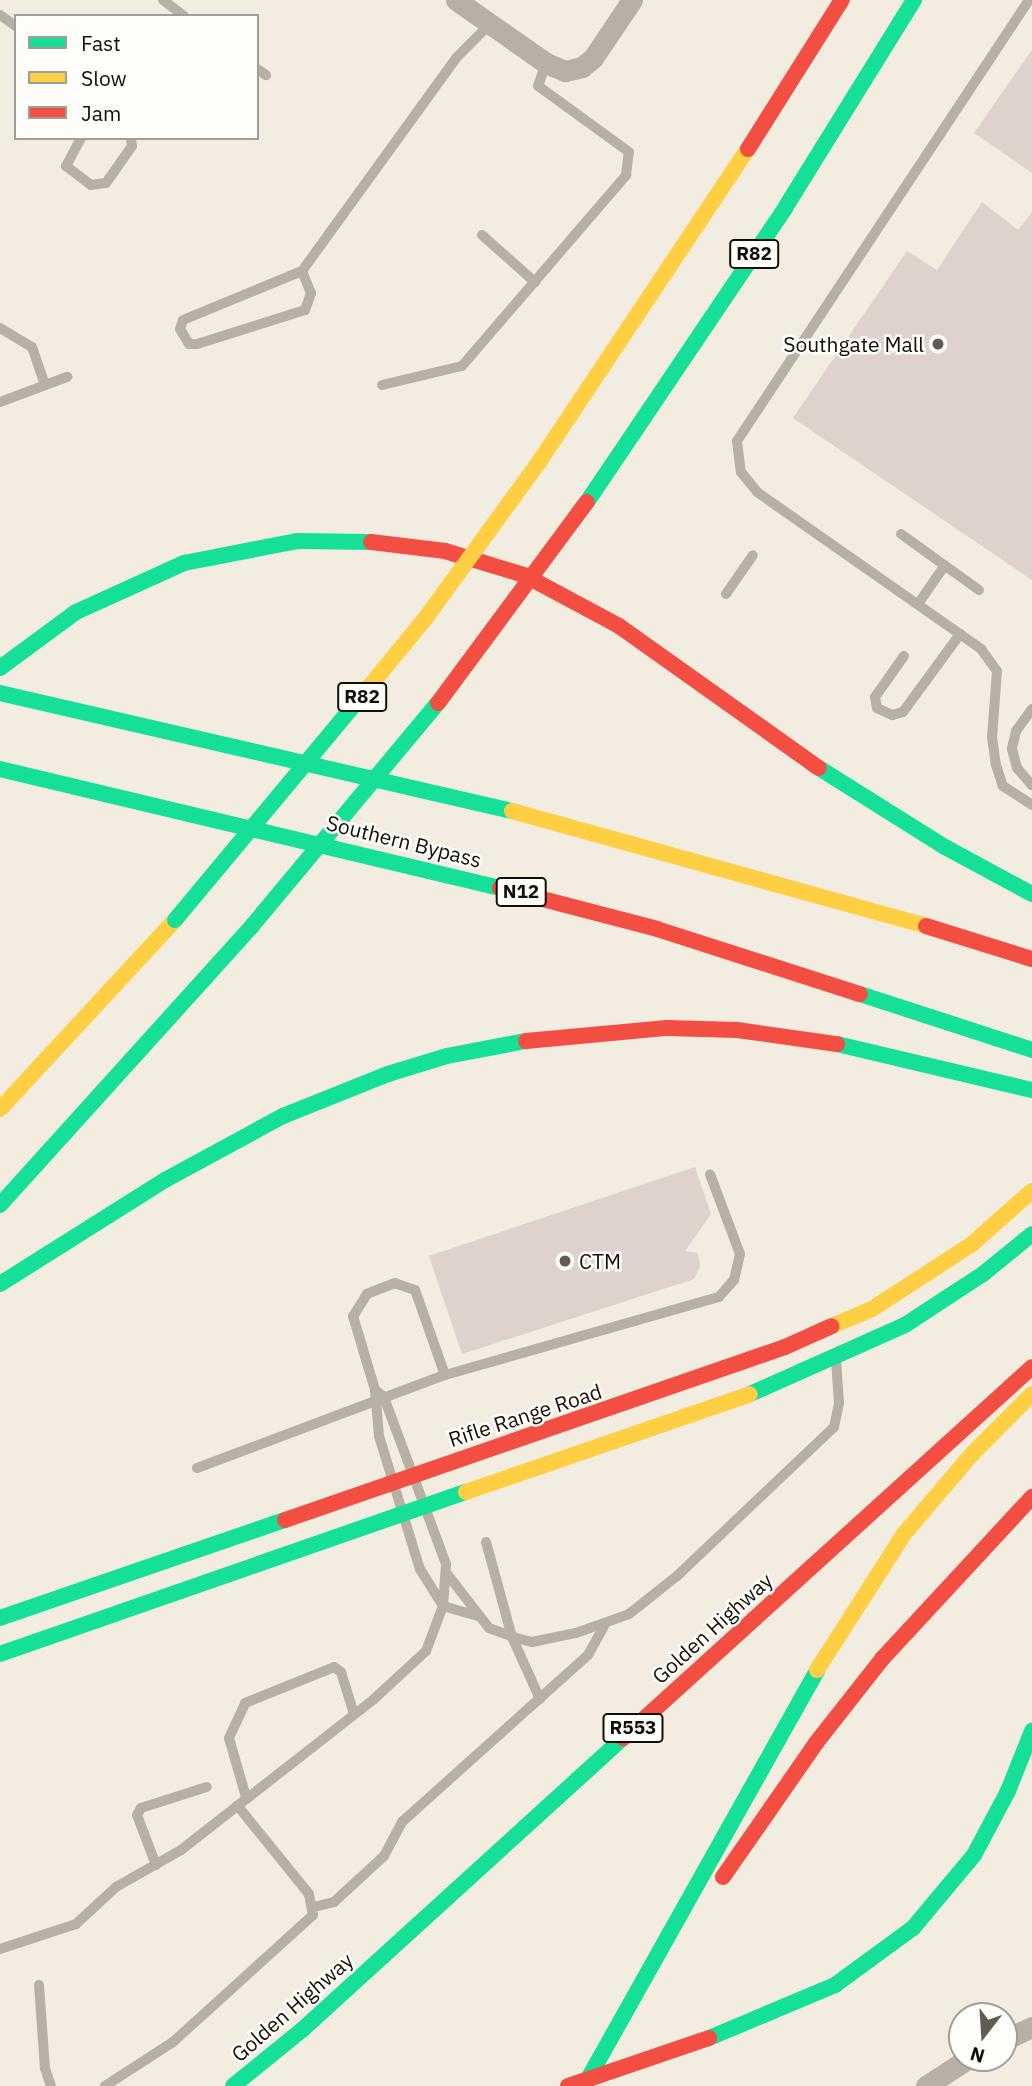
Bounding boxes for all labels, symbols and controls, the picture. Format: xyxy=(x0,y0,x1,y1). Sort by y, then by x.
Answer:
legend xyxy=(14,14,259,140)
text: Fast xyxy=(81,29,121,57)
text: Slow xyxy=(81,64,127,92)
text: Jam xyxy=(81,99,121,127)
road number: R82 xyxy=(728,238,780,270)
place label: Southgate Mall xyxy=(783,331,924,357)
marker: Southgate Mall xyxy=(930,336,946,352)
road number: R82 xyxy=(336,682,388,712)
street label: Southern Bypass xyxy=(324,810,484,872)
road number: N12 xyxy=(495,876,547,908)
place label: CTM xyxy=(579,1248,621,1274)
marker: CTM xyxy=(557,1253,573,1269)
street label: Rifle Range Road xyxy=(445,1378,605,1452)
street label: Golden Highway xyxy=(647,1567,777,1689)
road number: R553 xyxy=(602,1712,664,1744)
street label: Golden Highway xyxy=(226,1947,358,2067)
north arrow xyxy=(948,2002,1018,2072)
text: N xyxy=(967,2042,988,2069)

